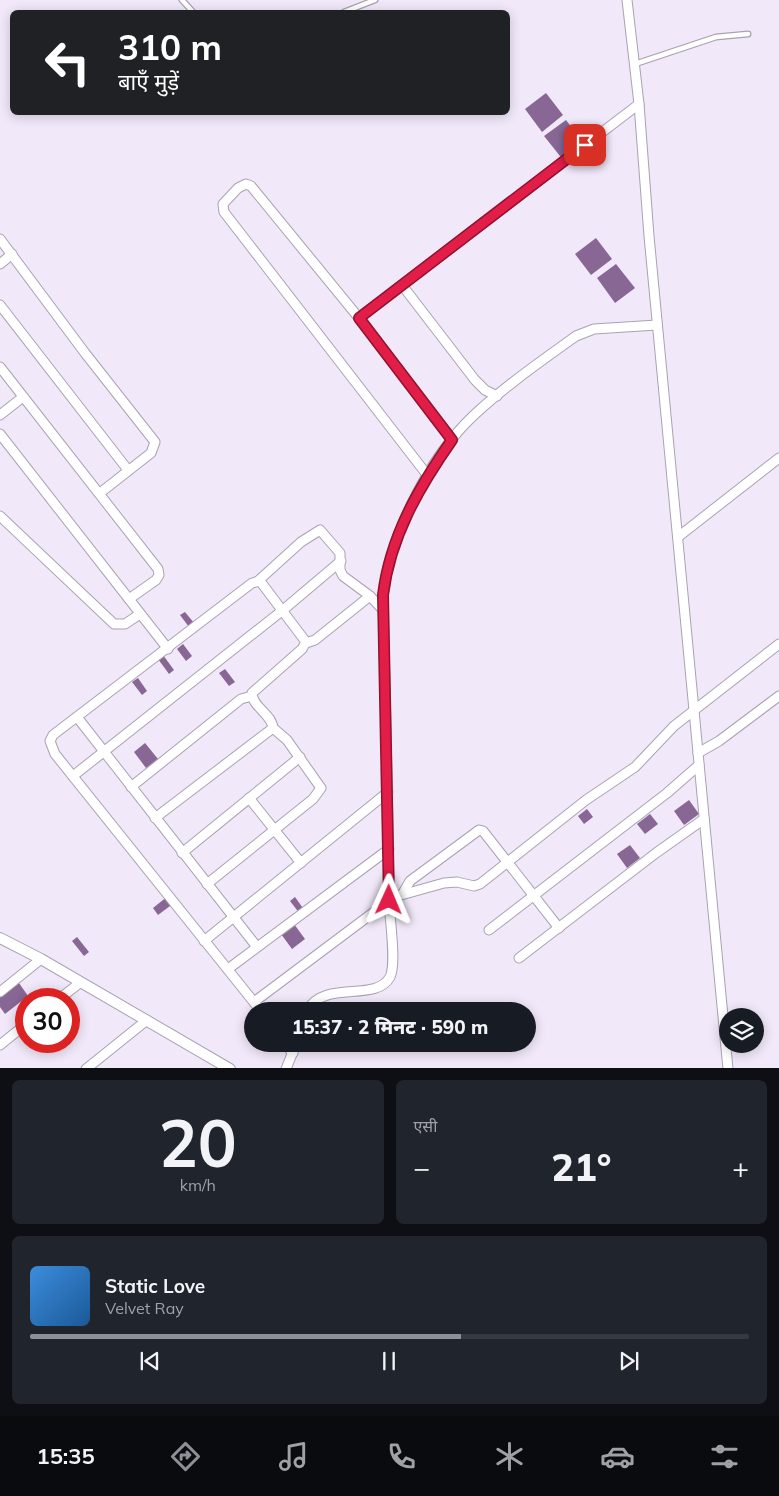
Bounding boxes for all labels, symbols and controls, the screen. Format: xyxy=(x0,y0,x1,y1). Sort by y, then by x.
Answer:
text: 310 m xyxy=(118,25,222,69)
icon: left xyxy=(35,30,100,95)
text: बाएँ मुड़ें xyxy=(118,68,179,96)
pin xyxy=(564,124,606,166)
icon: arrive xyxy=(571,131,599,159)
position arrow xyxy=(362,873,414,925)
speed limit sign: 30 xyxy=(15,988,80,1053)
map controls xyxy=(719,1008,764,1053)
button: layers xyxy=(719,1008,764,1053)
text: 15:37 · 2 मिनट · 590 m xyxy=(292,1015,488,1039)
text: 20 xyxy=(159,1102,237,1183)
text: एसी xyxy=(414,1116,437,1136)
text: 21° xyxy=(551,1143,611,1191)
text: − xyxy=(414,1150,430,1185)
text: + xyxy=(732,1150,749,1185)
text: km/h xyxy=(180,1175,216,1195)
text: Static Love xyxy=(105,1274,205,1298)
text: Velvet Ray xyxy=(105,1298,184,1318)
icon: previous xyxy=(136,1347,164,1375)
icon: pause xyxy=(375,1347,403,1375)
icon: next xyxy=(615,1347,643,1375)
icon: directions xyxy=(168,1439,203,1474)
icon: music xyxy=(276,1439,311,1474)
icon: phone xyxy=(384,1439,419,1474)
icon: climate xyxy=(492,1439,527,1474)
icon: car xyxy=(600,1439,635,1474)
icon: filters xyxy=(707,1439,742,1474)
text: 15:35 xyxy=(36,1442,95,1470)

